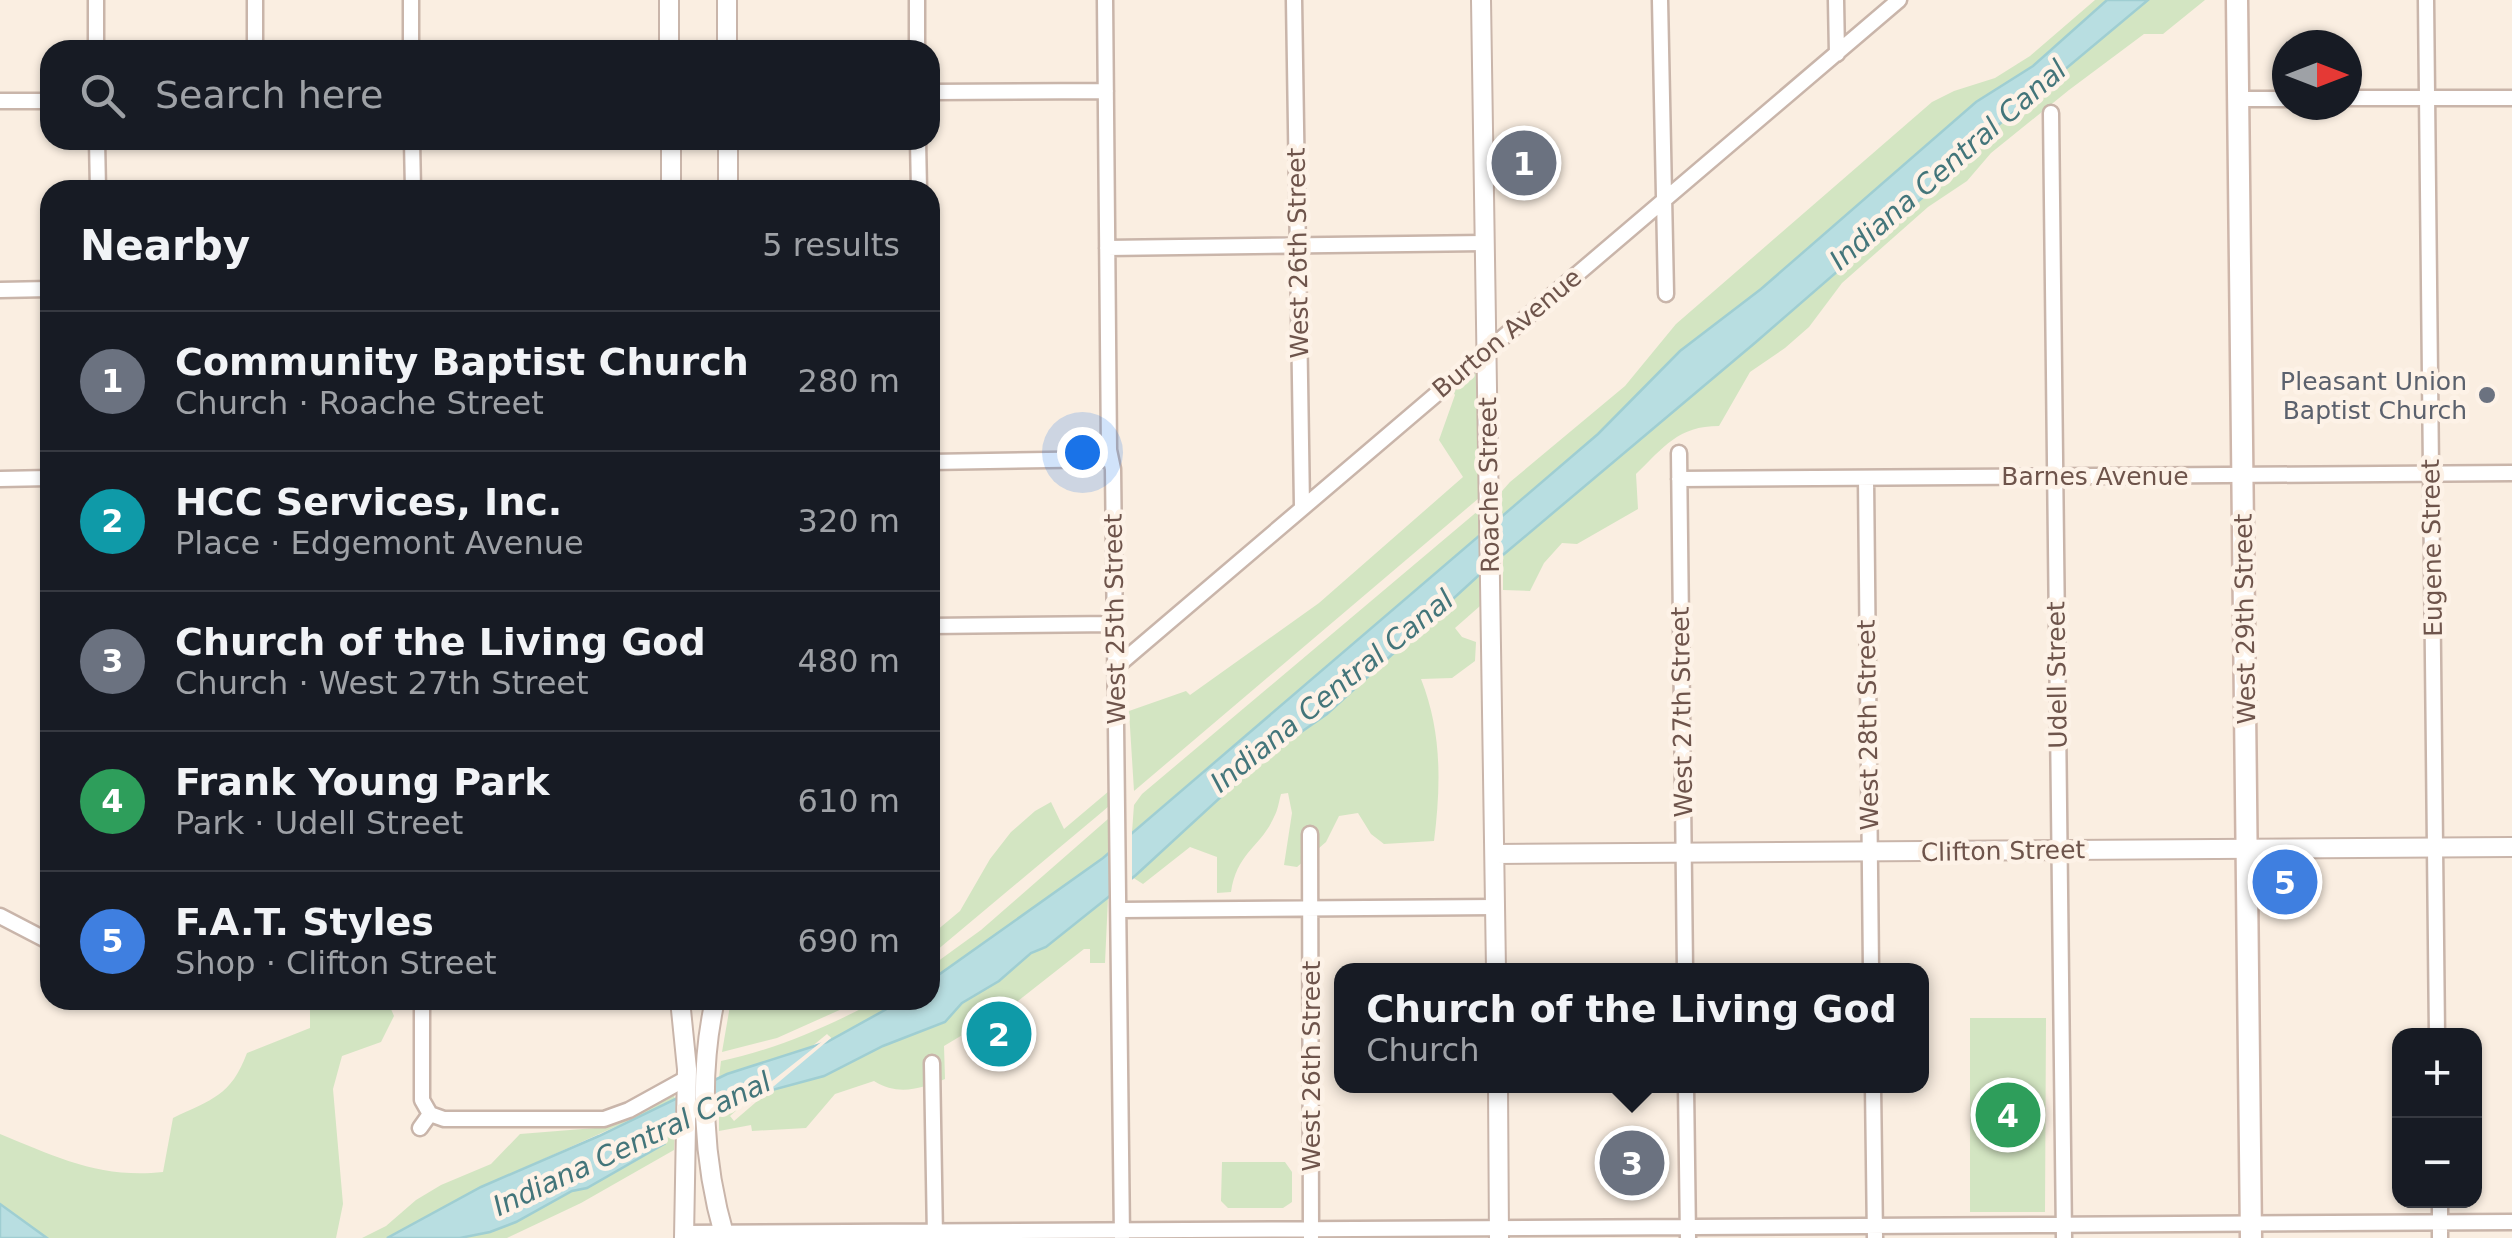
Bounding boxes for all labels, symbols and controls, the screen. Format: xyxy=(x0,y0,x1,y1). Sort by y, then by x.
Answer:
north arrow xyxy=(2272,30,2362,120)
search box xyxy=(40,40,940,150)
water label: Indiana Central Canal xyxy=(1823,53,2073,277)
icon: search xyxy=(75,68,130,123)
text: Search here xyxy=(155,73,383,117)
pin: 1 xyxy=(1492,126,1556,200)
street label: West 26th Street xyxy=(1282,147,1314,359)
text: Nearby xyxy=(80,221,250,270)
text: 5 results xyxy=(762,226,900,264)
street label: Burton Avenue xyxy=(1427,262,1587,404)
text: Community Baptist Church xyxy=(175,340,749,384)
text: 1 xyxy=(101,362,124,400)
text: 280 m xyxy=(798,362,900,400)
place label: Pleasant Union Baptist Church xyxy=(2280,367,2467,425)
text: Church · Roache Street xyxy=(175,384,544,422)
marker: Pleasant Union Baptist Church xyxy=(2476,384,2498,406)
street label: Roache Street xyxy=(1473,397,1505,573)
your location xyxy=(1057,427,1108,478)
street label: Eugene Street xyxy=(2416,459,2448,637)
street label: Barnes Avenue xyxy=(2001,462,2189,491)
text: HCC Services, Inc. xyxy=(175,480,562,524)
text: 2 xyxy=(101,502,124,540)
text: 320 m xyxy=(798,502,900,540)
street label: West 25th Street xyxy=(1099,513,1131,725)
street label: West 29th Street xyxy=(2229,513,2261,725)
text: Place · Edgemont Avenue xyxy=(175,524,584,562)
water label: Indiana Central Canal xyxy=(1204,583,1460,799)
street label: Udell Street xyxy=(2041,601,2073,749)
street label: West 27th Street xyxy=(1666,606,1698,818)
street label: West 28th Street xyxy=(1852,619,1884,831)
text: Church of the Living God xyxy=(175,620,706,664)
text: 3 xyxy=(101,642,124,680)
text: 480 m xyxy=(798,642,900,680)
text: Church · West 27th Street xyxy=(175,664,589,702)
text: Frank Young Park xyxy=(175,760,550,804)
text: 4 xyxy=(101,782,124,820)
text: 610 m xyxy=(798,782,900,820)
text: Park · Udell Street xyxy=(175,804,463,842)
street label: Clifton Street xyxy=(1920,835,2086,867)
pin: 5 xyxy=(2252,844,2318,920)
text: F.A.T. Styles xyxy=(175,900,434,944)
text: 5 xyxy=(101,922,124,960)
text: 690 m xyxy=(798,922,900,960)
text: Shop · Clifton Street xyxy=(175,944,497,982)
street label: West 26th Street xyxy=(1297,960,1326,1171)
popup xyxy=(1334,963,1929,1093)
text: Church of the Living God xyxy=(1366,987,1897,1031)
pin: 2 xyxy=(966,996,1032,1072)
map controls xyxy=(2392,1028,2482,1208)
button: + xyxy=(2392,1028,2482,1118)
text: Church xyxy=(1366,1031,1479,1069)
water label: Indiana Central Canal xyxy=(488,1065,776,1223)
pin: 4 xyxy=(1976,1078,2040,1152)
button: − xyxy=(2392,1118,2482,1208)
pin: 3 xyxy=(1600,1126,1664,1200)

